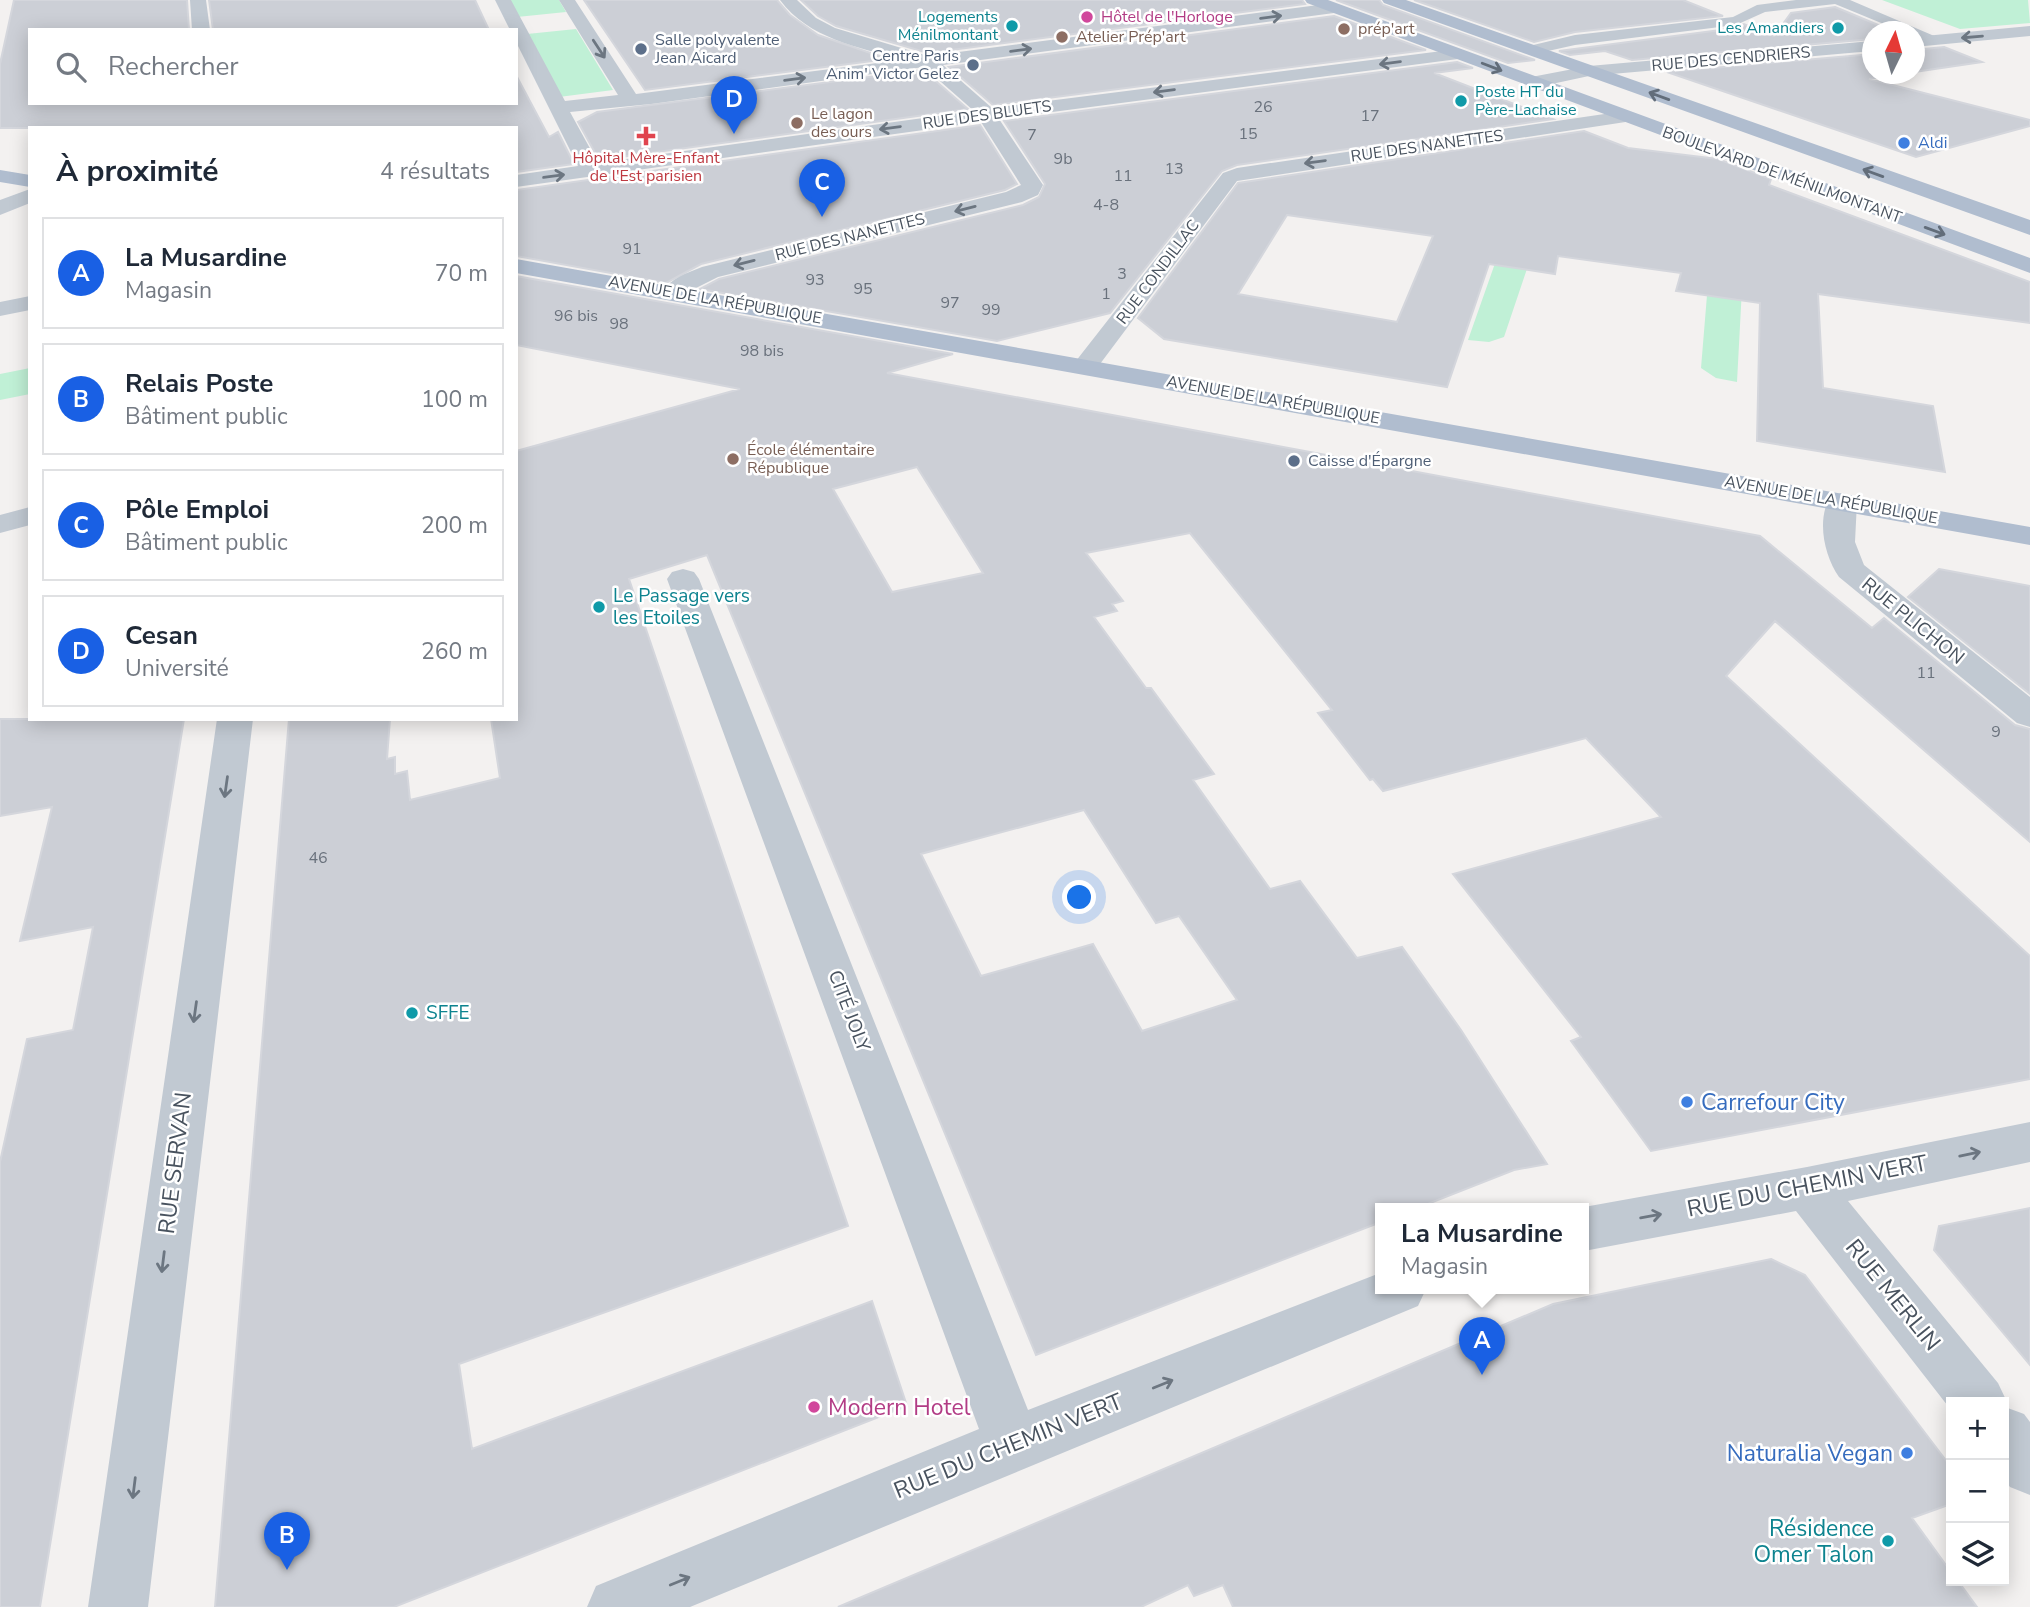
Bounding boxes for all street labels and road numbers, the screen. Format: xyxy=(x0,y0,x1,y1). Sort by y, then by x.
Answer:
street label: RUE DES CENDRIERS xyxy=(1651,41,1811,77)
street label: RUE DES BLUETS xyxy=(921,95,1053,135)
street label: BOULEVARD DE MÉNILMONTANT xyxy=(1659,121,1905,229)
street label: RUE DES NANETTES xyxy=(1349,124,1505,168)
street label: RUE DES NANETTES xyxy=(773,208,927,266)
street label: RUE CONDILLAC xyxy=(1111,215,1205,329)
street label: AVENUE DE LA RÉPUBLIQUE xyxy=(607,270,823,330)
street label: AVENUE DE LA RÉPUBLIQUE xyxy=(1165,370,1381,430)
street label: AVENUE DE LA RÉPUBLIQUE xyxy=(1723,470,1939,530)
street label: RUE PLICHON xyxy=(1856,571,1970,671)
street label: CITÉ JOLY xyxy=(822,967,877,1056)
street label: RUE SERVAN xyxy=(151,1090,199,1236)
street label: RUE DU CHEMIN VERT xyxy=(1684,1147,1930,1225)
street label: RUE MERLIN xyxy=(1838,1233,1948,1357)
street label: RUE DU CHEMIN VERT xyxy=(889,1386,1127,1506)

